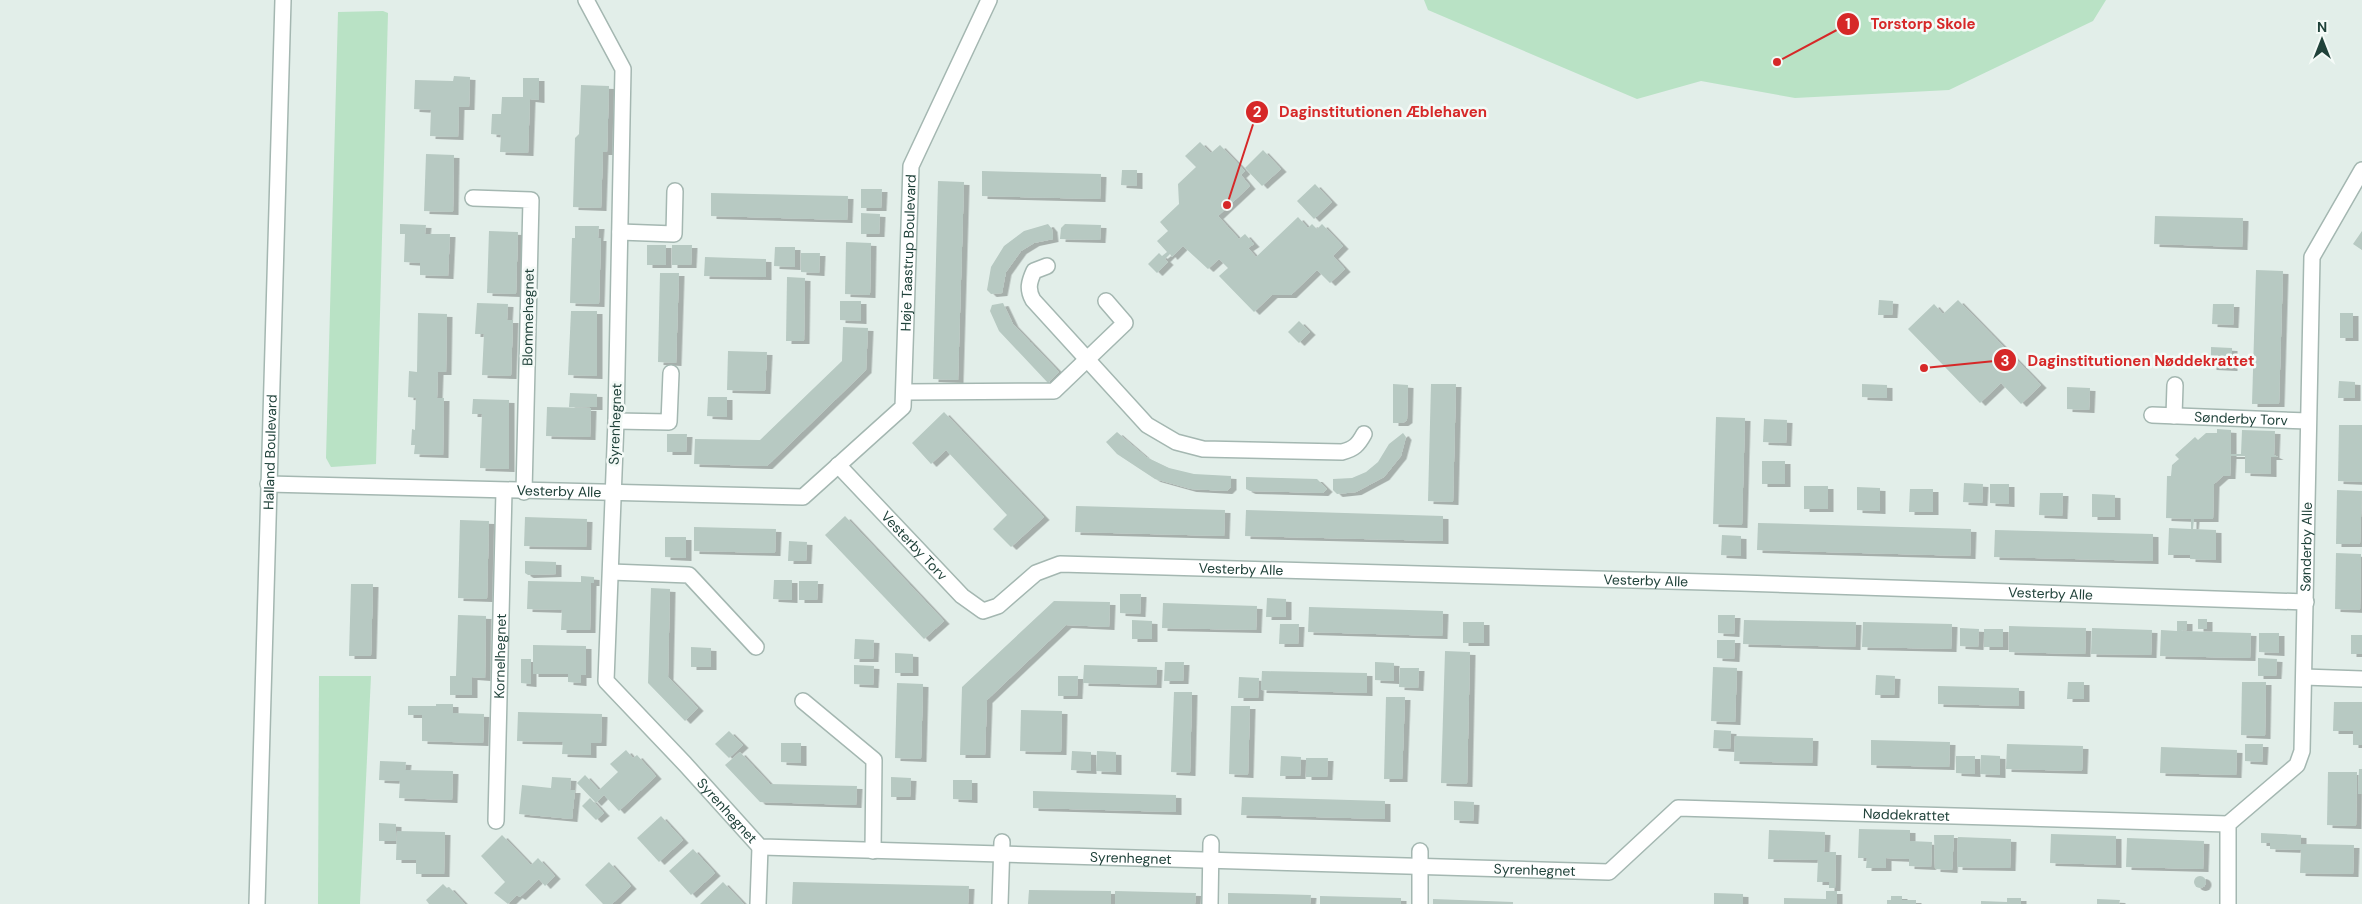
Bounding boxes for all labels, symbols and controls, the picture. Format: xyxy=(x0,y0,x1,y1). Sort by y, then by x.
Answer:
callout: Torstorp Skole xyxy=(1835,9,1985,39)
text: 1 xyxy=(1845,14,1851,34)
text: Torstorp Skole xyxy=(1871,14,1975,34)
north arrow xyxy=(2297,15,2347,65)
text: N xyxy=(2317,18,2327,36)
callout: Daginstitutionen Æblehaven xyxy=(1244,97,1497,127)
text: 2 xyxy=(1253,102,1262,122)
text: Daginstitutionen Æblehaven xyxy=(1279,102,1487,122)
street label: Høje Taastrup Boulevard xyxy=(897,174,920,332)
street label: Blommehegnet xyxy=(518,268,538,366)
callout: Daginstitutionen Nøddekrattet xyxy=(1992,345,2264,375)
text: 3 xyxy=(2000,351,2010,371)
text: Daginstitutionen Nøddekrattet xyxy=(2028,351,2254,371)
street label: Syrenhegnet xyxy=(605,383,625,465)
street label: Halland Boulevard xyxy=(259,394,281,510)
street label: Sønderby Torv xyxy=(2194,408,2289,429)
street label: Vesterby Alle xyxy=(516,481,602,501)
street label: Sønderby Alle xyxy=(2296,502,2316,592)
street label: Vesterby Torv xyxy=(877,507,952,585)
street label: Vesterby Alle xyxy=(1198,559,1284,579)
street label: Vesterby Alle xyxy=(1603,570,1689,591)
street label: Vesterby Alle xyxy=(2008,583,2093,604)
street label: Kornelhegnet xyxy=(490,613,510,699)
street label: Syrenhegnet xyxy=(693,774,761,847)
street label: Nøddekrattet xyxy=(1863,804,1950,825)
street label: Syrenhegnet xyxy=(1090,848,1172,868)
street label: Syrenhegnet xyxy=(1493,860,1576,880)

